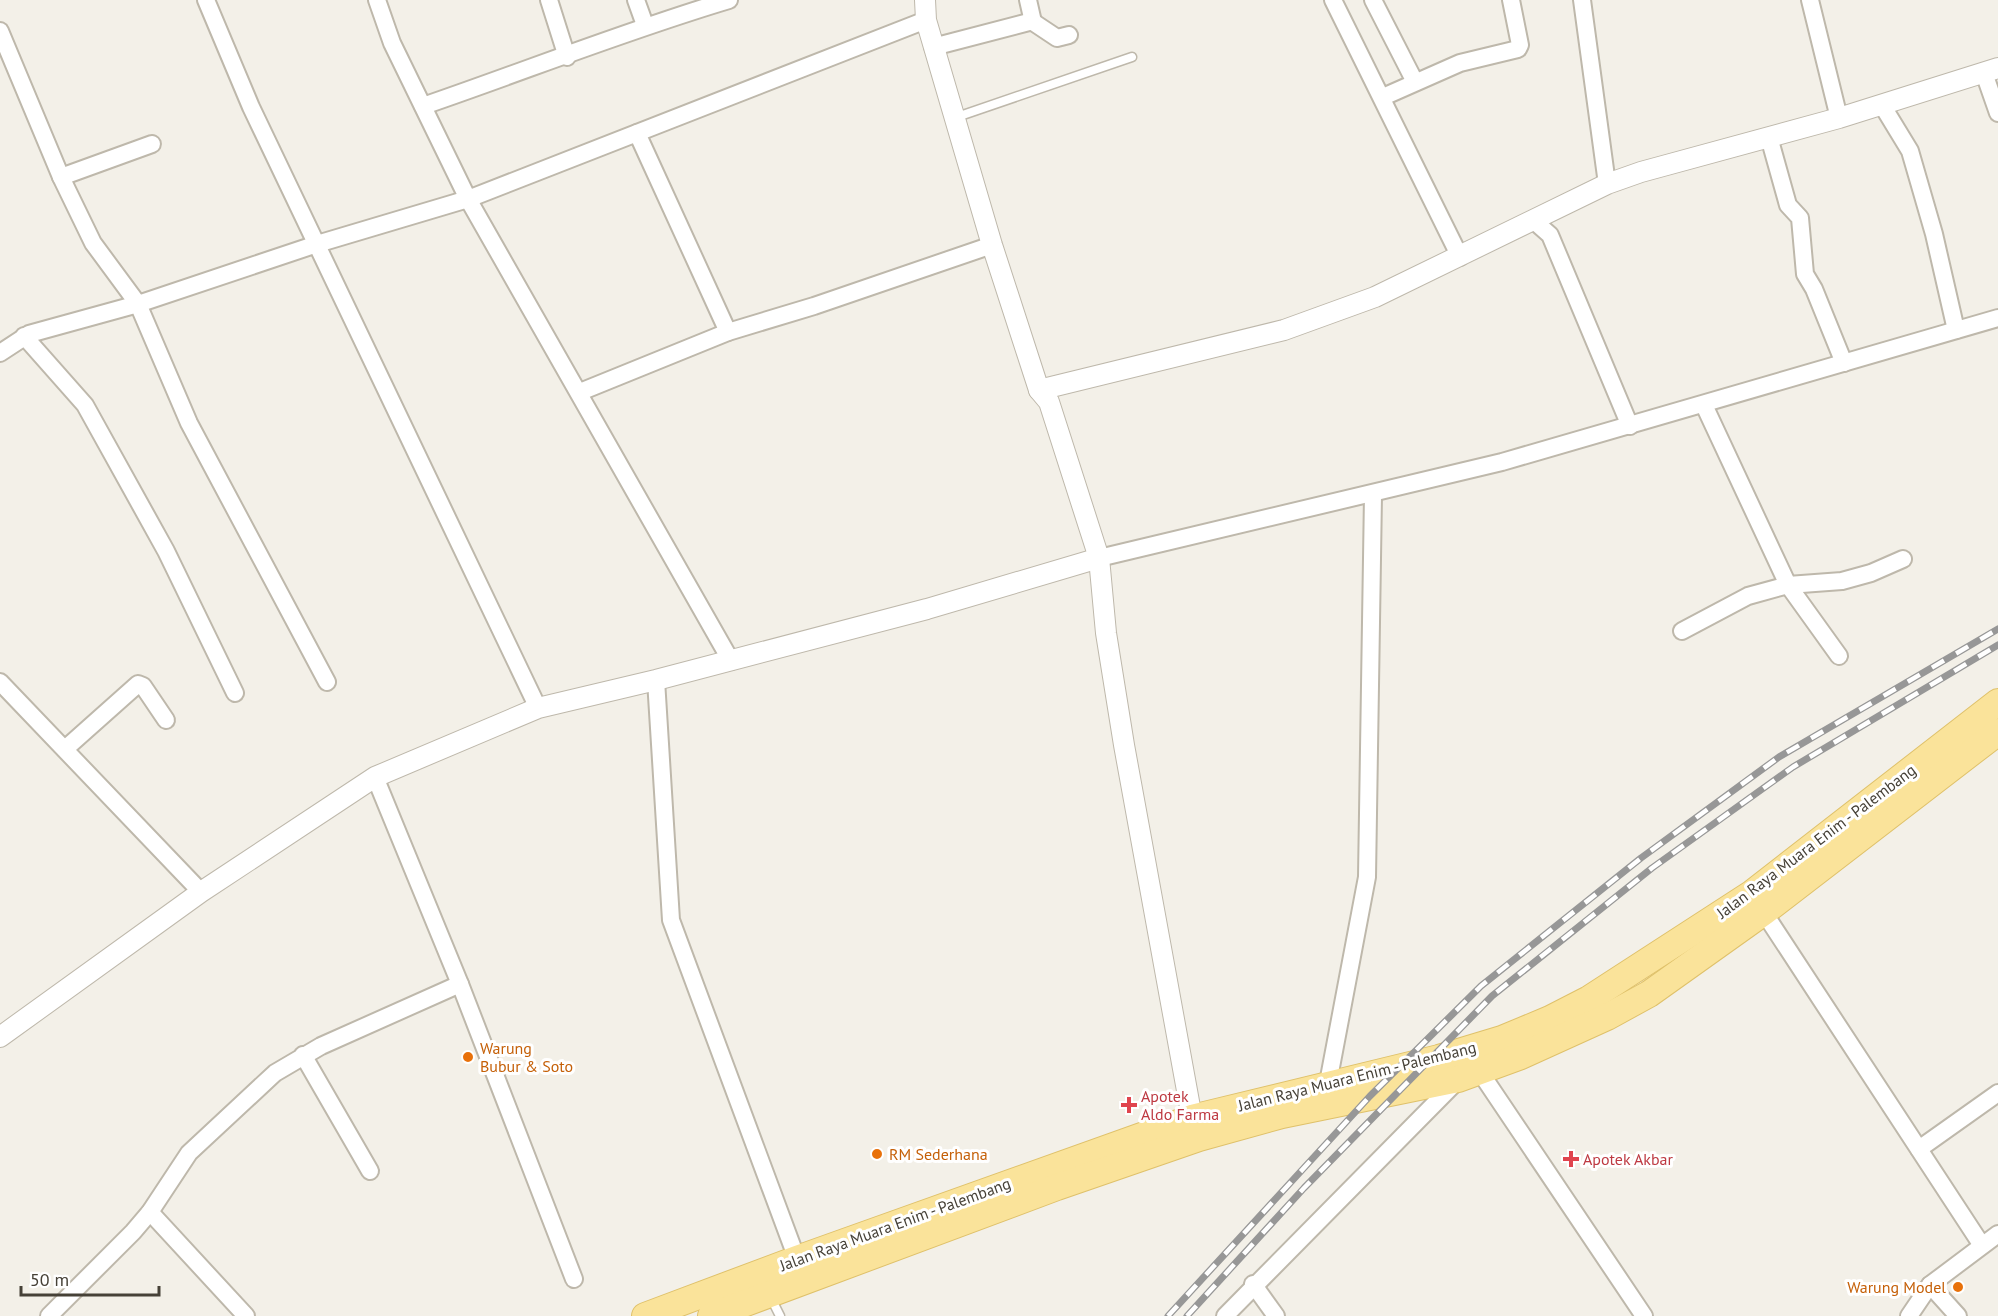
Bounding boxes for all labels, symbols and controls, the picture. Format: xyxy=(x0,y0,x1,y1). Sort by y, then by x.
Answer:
street label: Jalan Raya Muara Enim - Palembang xyxy=(1712,759,1920,923)
street label: Jalan Raya Muara Enim - Palembang xyxy=(1235,1037,1478,1116)
place label: Warung Bubur & Soto xyxy=(480,1038,573,1076)
marker: Warung Bubur & Soto xyxy=(461,1050,475,1064)
place label: Apotek Aldo Farma xyxy=(1141,1086,1219,1124)
marker: Apotek Aldo Farma xyxy=(1122,1098,1136,1112)
place label: RM Sederhana xyxy=(889,1144,988,1164)
marker: RM Sederhana xyxy=(870,1147,884,1161)
place label: Apotek Akbar xyxy=(1583,1149,1674,1169)
marker: Apotek Akbar xyxy=(1564,1152,1578,1166)
street label: Jalan Raya Muara Enim - Palembang xyxy=(776,1173,1013,1276)
scale bar xyxy=(21,1259,159,1297)
text: 50 m xyxy=(30,1268,69,1291)
place label: Warung Model xyxy=(1847,1277,1946,1297)
marker: Warung Model xyxy=(1951,1280,1965,1294)

